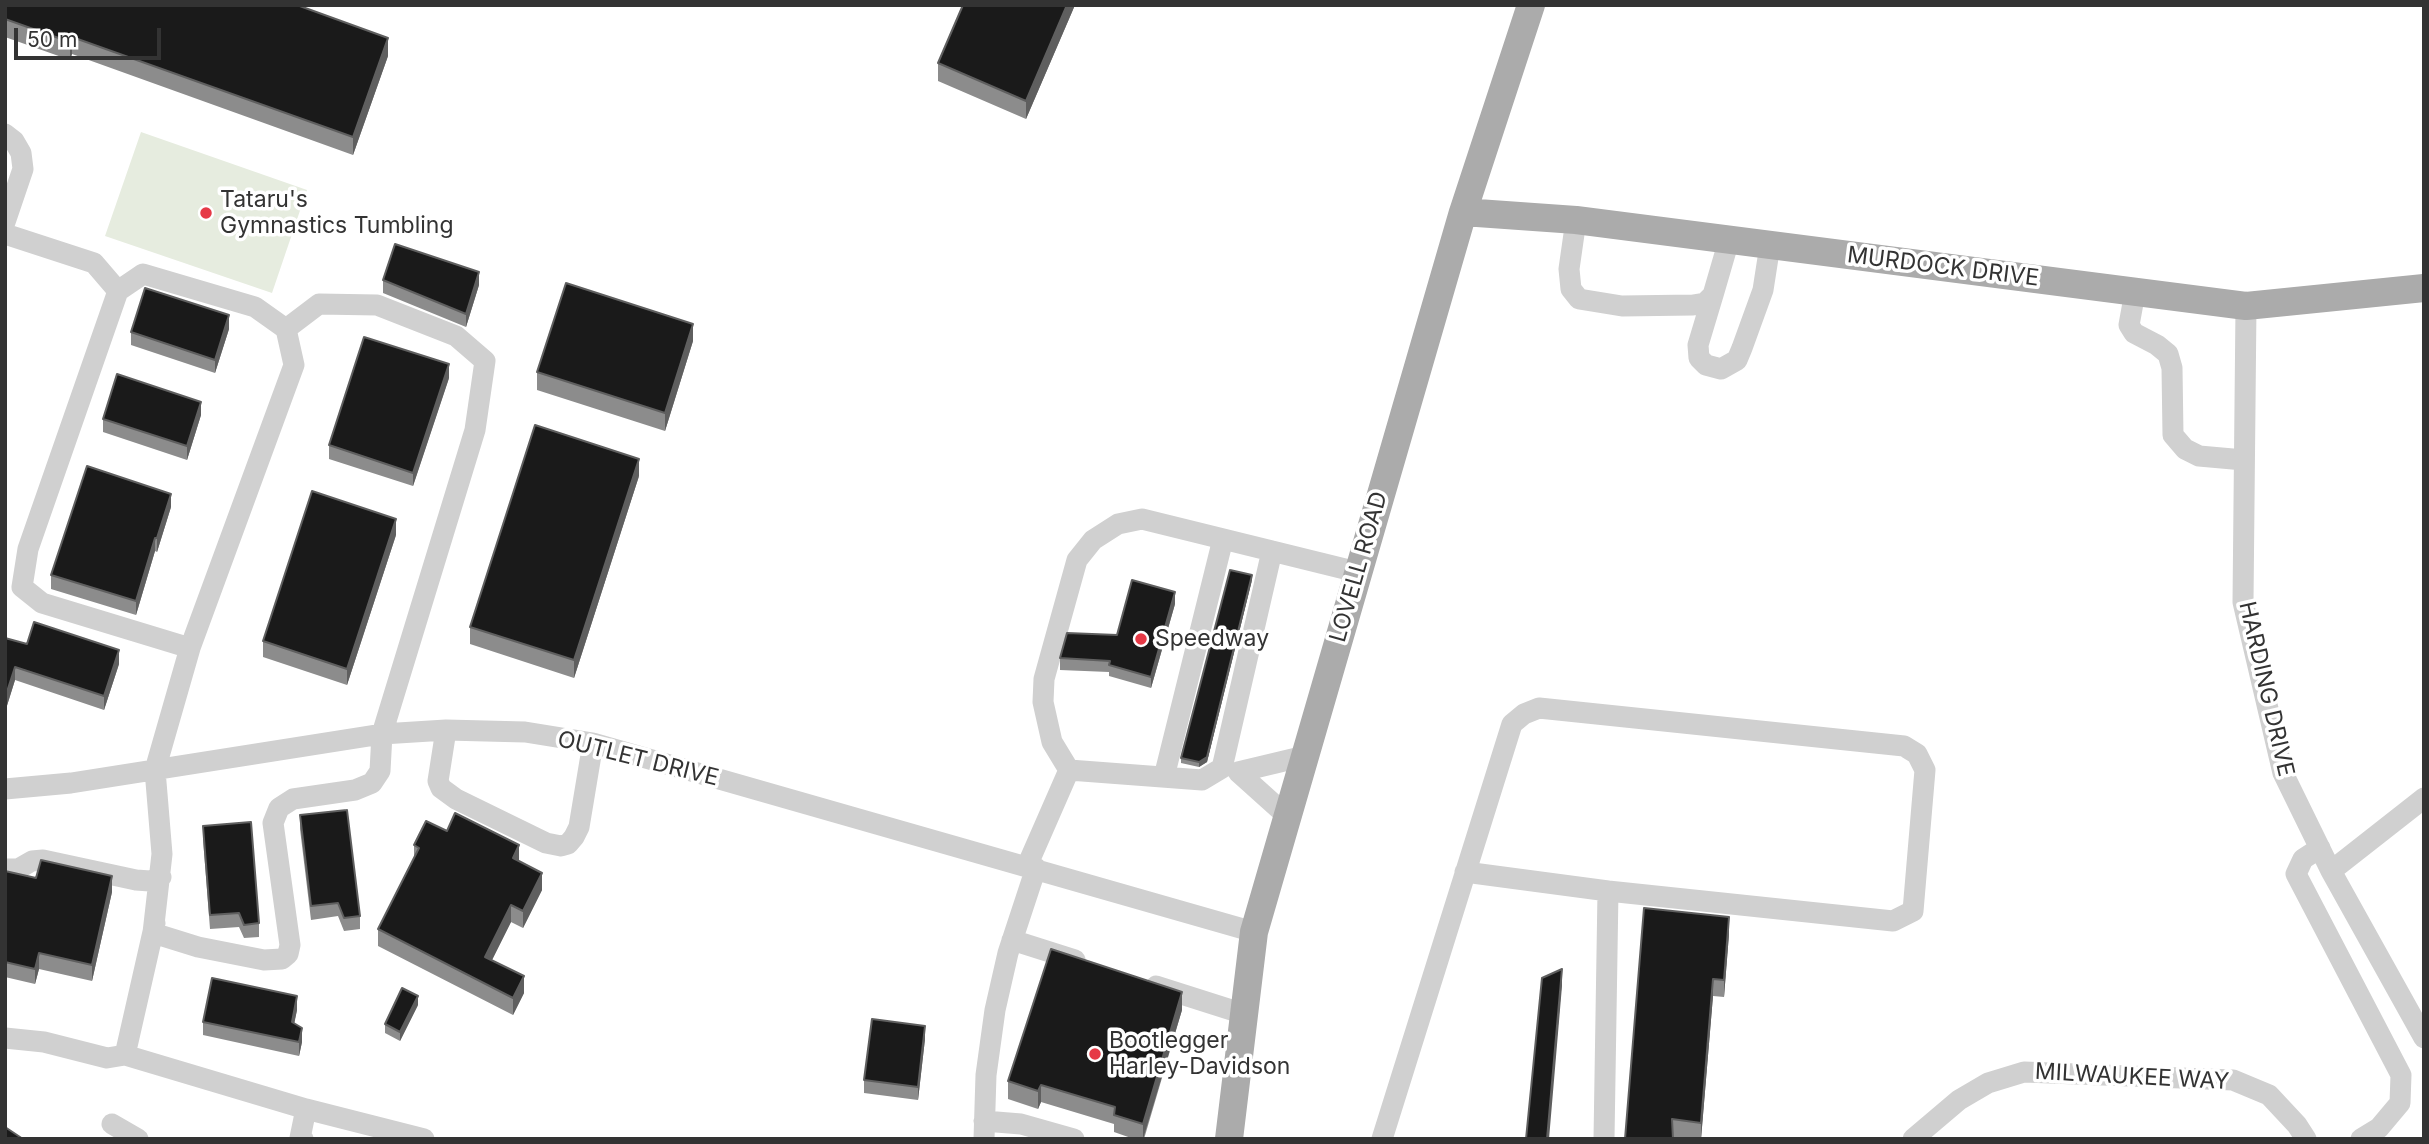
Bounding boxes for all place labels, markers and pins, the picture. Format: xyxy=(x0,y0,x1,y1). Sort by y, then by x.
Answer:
place label: Tataru's Gymnastics Tumbling xyxy=(220,186,454,240)
marker: Tataru's Gymnastics Tumbling xyxy=(198,205,214,221)
place label: Speedway xyxy=(1155,625,1269,653)
marker: Speedway xyxy=(1133,631,1149,647)
place label: Bootlegger Harley-Davidson xyxy=(1109,1027,1290,1081)
marker: Bootlegger Harley-Davidson xyxy=(1087,1046,1103,1062)

